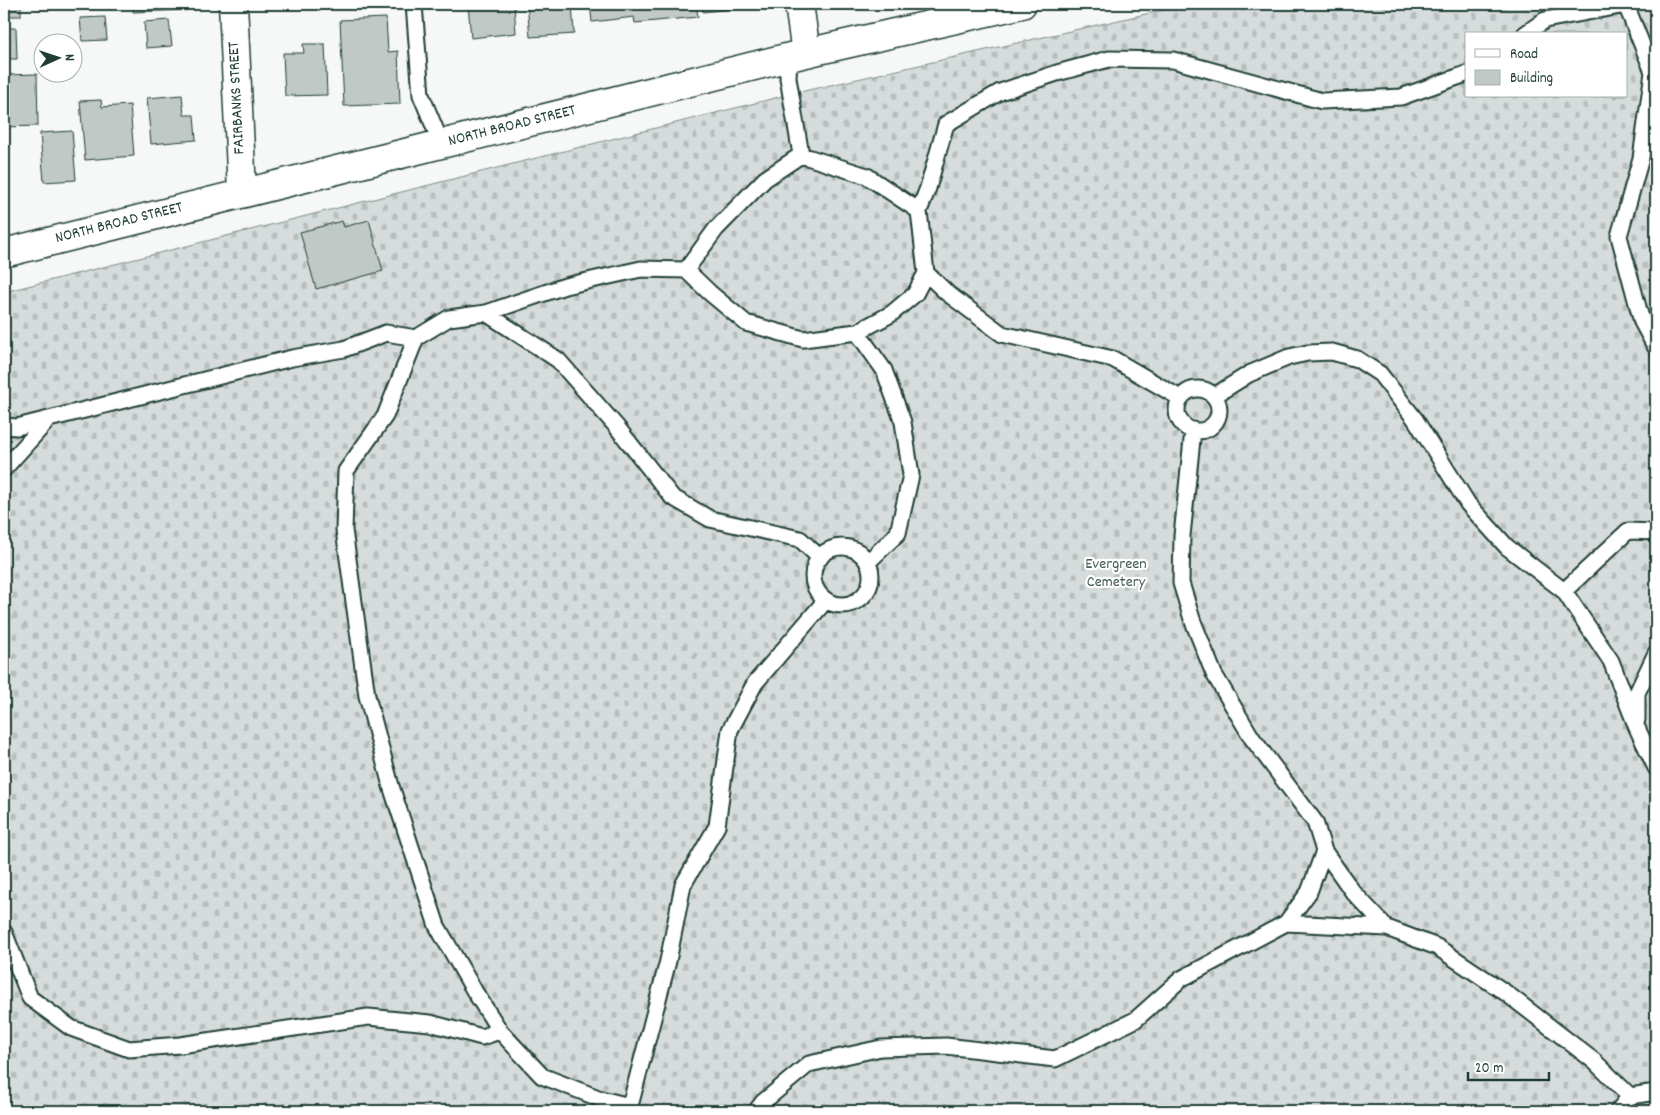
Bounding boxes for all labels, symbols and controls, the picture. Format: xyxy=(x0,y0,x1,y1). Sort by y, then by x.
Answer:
north arrow xyxy=(32,32,82,82)
legend xyxy=(1465,32,1628,98)
street label: FAIRBANKS STREET xyxy=(223,40,251,155)
text: Road xyxy=(1510,44,1538,66)
text: N xyxy=(59,53,79,61)
text: Building xyxy=(1510,68,1553,90)
street label: NORTH BROAD STREET xyxy=(446,99,579,153)
street label: NORTH BROAD STREET xyxy=(53,196,186,250)
park label: Evergreen Cemetery xyxy=(1085,553,1147,594)
scale bar xyxy=(1468,1050,1549,1082)
text: 20 m xyxy=(1475,1058,1503,1080)

